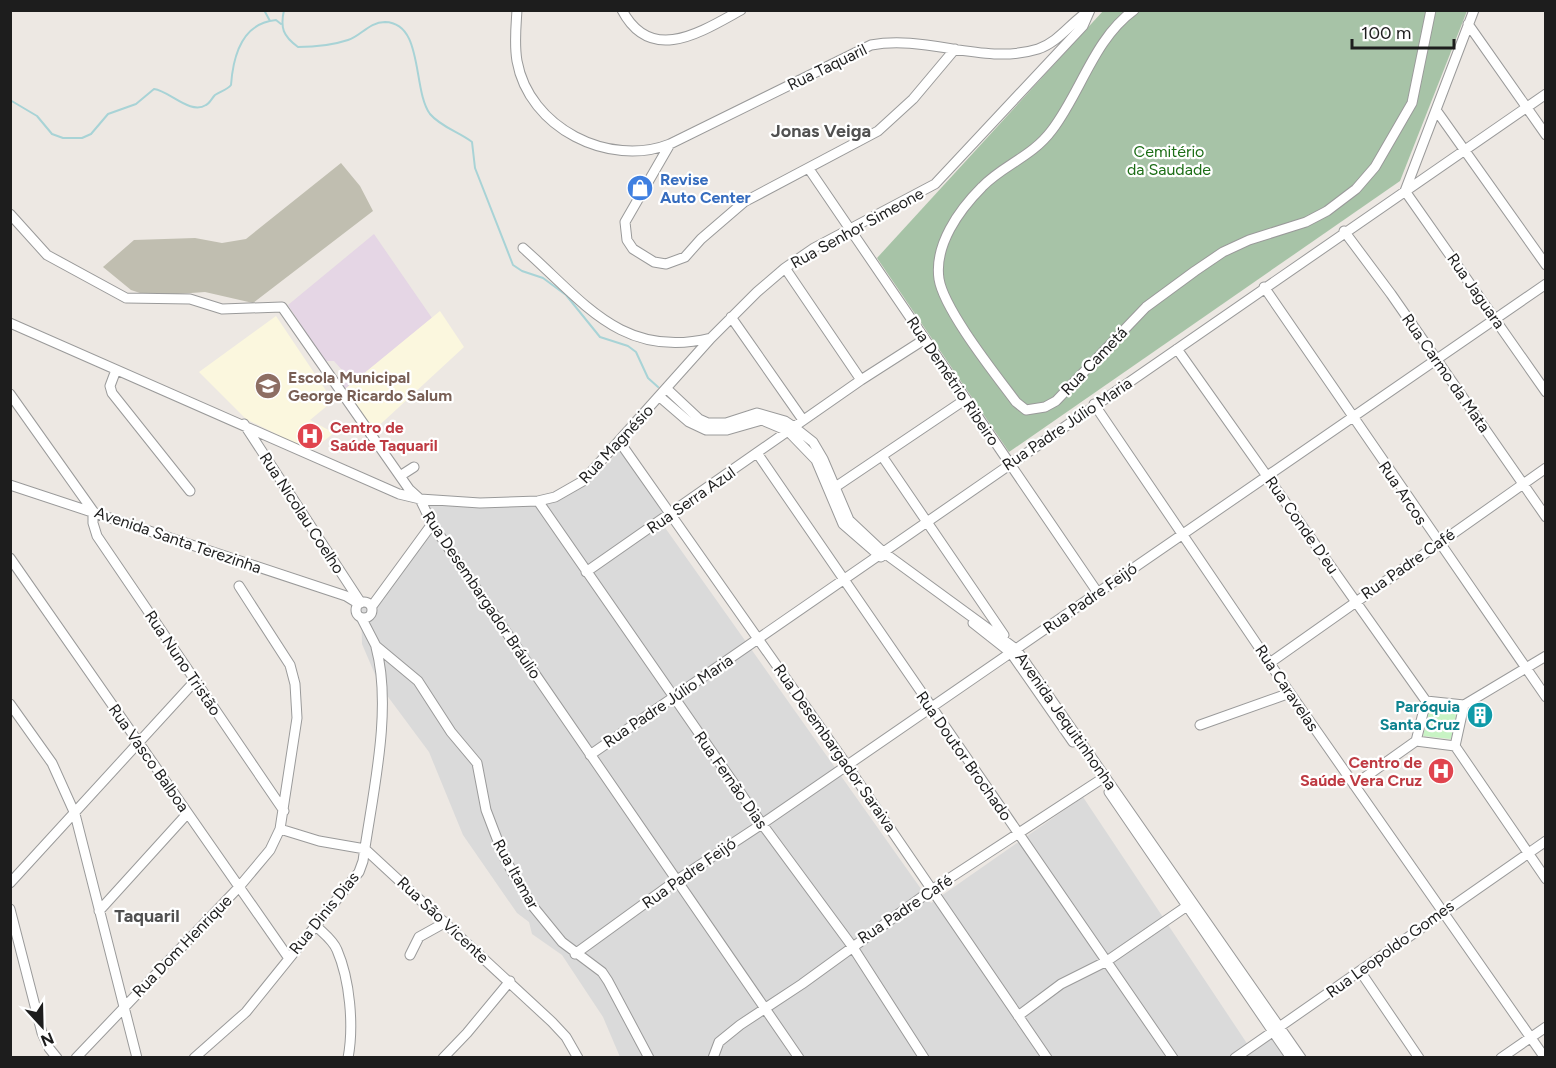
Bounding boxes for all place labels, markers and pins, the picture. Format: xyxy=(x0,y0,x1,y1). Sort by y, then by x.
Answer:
place label: Revise Auto Center xyxy=(660,170,751,207)
shop icon: Revise Auto Center xyxy=(625,173,655,203)
place label: Escola Municipal George Ricardo Salum xyxy=(288,368,452,405)
school or university icon: Escola Municipal George Ricardo Salum xyxy=(253,371,283,401)
place label: Centro de Saúde Taquaril xyxy=(330,418,438,455)
hospital icon: Centro de Saúde Taquaril xyxy=(295,421,325,451)
place label: Paróquia Santa Cruz xyxy=(1380,697,1460,734)
building icon: Paróquia Santa Cruz xyxy=(1465,700,1495,730)
place label: Centro de Saúde Vera Cruz xyxy=(1300,753,1422,790)
hospital icon: Centro de Saúde Vera Cruz xyxy=(1426,756,1456,786)

